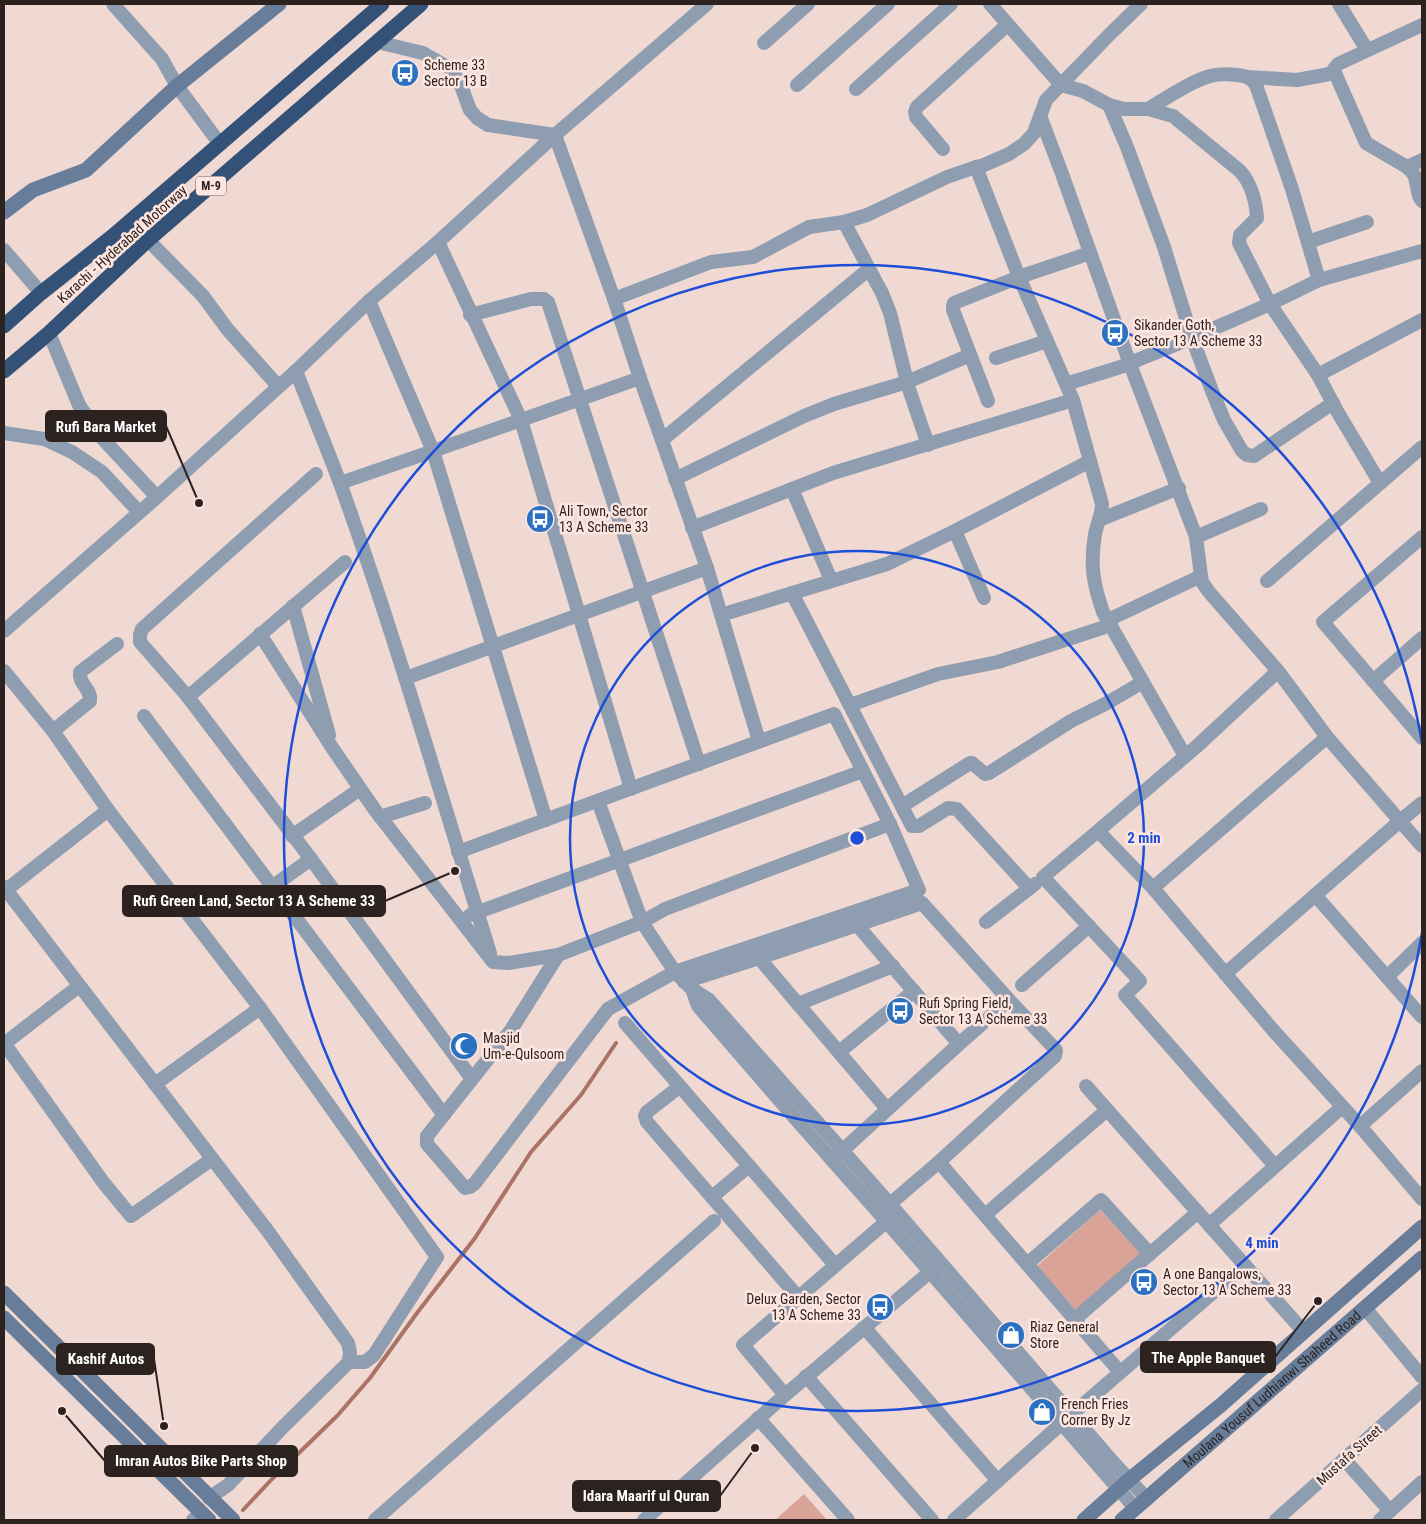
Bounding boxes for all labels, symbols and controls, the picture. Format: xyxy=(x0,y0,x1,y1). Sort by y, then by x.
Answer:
place label: Scheme 33 Sector 13 B xyxy=(424,57,487,89)
bus stop icon: Scheme 33 Sector 13 B xyxy=(390,58,420,88)
road number: M-9 xyxy=(196,177,226,196)
street label: Karachi - Hyderabad Motorway xyxy=(54,182,190,306)
place label: Sikander Goth, Sector 13 A Scheme 33 xyxy=(1134,317,1262,349)
bus stop icon: Sikander Goth, Sector 13 A Scheme 33 xyxy=(1100,318,1130,348)
callout: Rufi Bara Market xyxy=(46,411,166,441)
text: Rufi Bara Market xyxy=(56,418,157,436)
place label: Ali Town, Sector 13 A Scheme 33 xyxy=(559,503,649,535)
bus stop icon: Ali Town, Sector 13 A Scheme 33 xyxy=(525,504,555,534)
centre of rings xyxy=(848,829,866,847)
text: 2 min xyxy=(1127,829,1161,847)
callout: Rufi Green Land, Sector 13 A Scheme 33 xyxy=(123,886,385,916)
text: Rufi Green Land, Sector 13 A Scheme 33 xyxy=(133,892,375,910)
place label: Rufi Spring Field, Sector 13 A Scheme 33 xyxy=(919,995,1047,1027)
bus stop icon: Rufi Spring Field, Sector 13 A Scheme 33 xyxy=(885,996,915,1026)
place label: Masjid Um-e-Qulsoom xyxy=(483,1030,564,1062)
mosque icon: Masjid Um-e-Qulsoom xyxy=(449,1031,479,1061)
text: 4 min xyxy=(1245,1234,1279,1252)
place label: A one Bangalows, Sector 13 A Scheme 33 xyxy=(1163,1266,1291,1298)
bus stop icon: A one Bangalows, Sector 13 A Scheme 33 xyxy=(1129,1267,1159,1297)
place label: Delux Garden, Sector 13 A Scheme 33 xyxy=(746,1291,861,1323)
bus stop icon: Delux Garden, Sector 13 A Scheme 33 xyxy=(865,1292,895,1322)
street label: Moulana Yousuf Ludhianwi Shaheed Road xyxy=(1180,1307,1364,1471)
place label: Riaz General Store xyxy=(1030,1319,1099,1351)
shop icon: Riaz General Store xyxy=(996,1320,1026,1350)
callout: The Apple Banquet xyxy=(1141,1342,1275,1372)
callout: Kashif Autos xyxy=(57,1344,154,1374)
text: The Apple Banquet xyxy=(1151,1349,1265,1367)
text: Kashif Autos xyxy=(68,1350,144,1368)
place label: French Fries Corner By Jz xyxy=(1061,1396,1131,1428)
shop icon: French Fries Corner By Jz xyxy=(1027,1397,1057,1427)
street label: Mustafa Street xyxy=(1313,1422,1385,1488)
callout: Imran Autos Bike Parts Shop xyxy=(105,1446,297,1476)
text: Imran Autos Bike Parts Shop xyxy=(115,1452,287,1470)
callout: Idara Maarif ul Quran xyxy=(573,1481,720,1511)
text: Idara Maarif ul Quran xyxy=(583,1487,709,1505)

